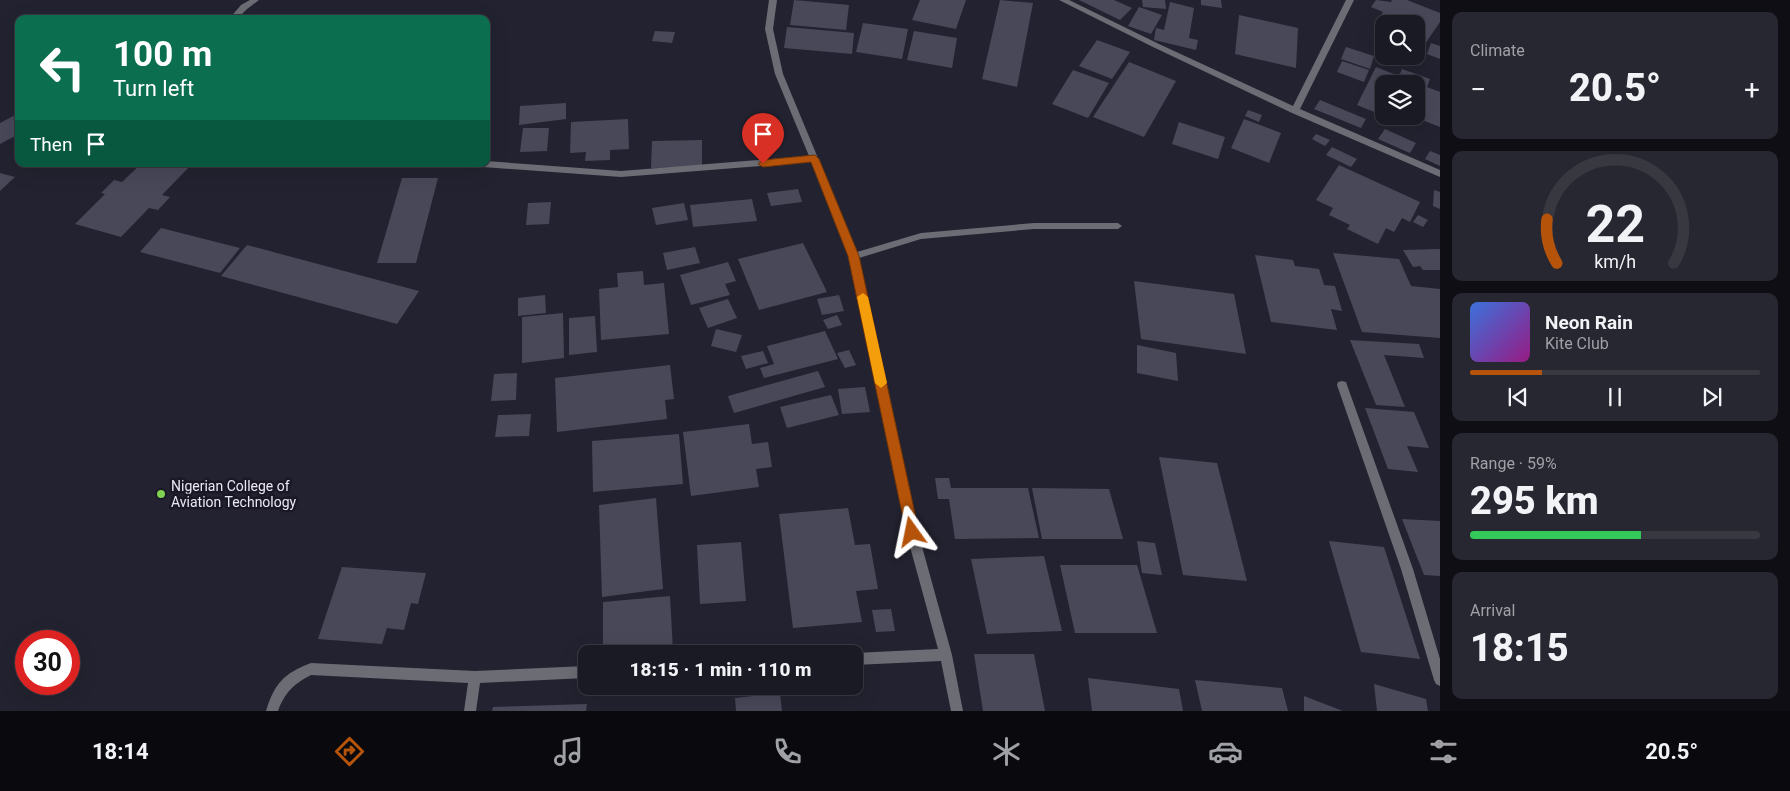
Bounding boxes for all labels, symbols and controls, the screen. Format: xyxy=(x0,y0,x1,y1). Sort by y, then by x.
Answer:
map controls xyxy=(1375,15,1425,125)
button: search xyxy=(1375,15,1425,65)
text: 100 m xyxy=(113,34,212,75)
icon: left xyxy=(30,35,95,100)
text: Climate xyxy=(1470,41,1525,60)
text: 20.5° xyxy=(1569,66,1661,110)
text: − xyxy=(1470,73,1486,106)
text: + xyxy=(1744,73,1760,106)
button: layers xyxy=(1375,75,1425,125)
text: Turn left xyxy=(113,76,194,101)
pin xyxy=(742,113,784,164)
icon: arrive xyxy=(749,120,777,148)
icon: arrive xyxy=(82,130,110,158)
text: Then xyxy=(30,133,72,156)
text: 22 xyxy=(1585,194,1645,255)
text: km/h xyxy=(1594,251,1636,272)
text: Neon Rain xyxy=(1545,311,1633,334)
text: Kite Club xyxy=(1545,334,1609,353)
icon: previous xyxy=(1504,383,1532,411)
icon: pause xyxy=(1601,383,1629,411)
icon: next xyxy=(1698,383,1726,411)
text: Range · 59% xyxy=(1470,454,1557,473)
place label: Nigerian College of Aviation Technology xyxy=(171,478,297,510)
text: 295 km xyxy=(1470,479,1599,523)
marker: Nigerian College of Aviation Technology xyxy=(155,488,167,500)
position arrow xyxy=(885,505,937,557)
text: Arrival xyxy=(1470,601,1515,620)
text: 18:15 xyxy=(1470,626,1569,670)
speed limit sign: 30 xyxy=(15,630,80,695)
text: 18:15 · 1 min · 110 m xyxy=(629,658,812,681)
icon: directions xyxy=(332,734,367,769)
icon: music xyxy=(551,734,586,769)
icon: phone xyxy=(770,734,805,769)
icon: climate xyxy=(989,734,1024,769)
icon: car xyxy=(1208,734,1243,769)
icon: filters xyxy=(1426,734,1461,769)
text: 18:14 xyxy=(92,739,149,764)
text: 20.5° xyxy=(1645,739,1698,764)

